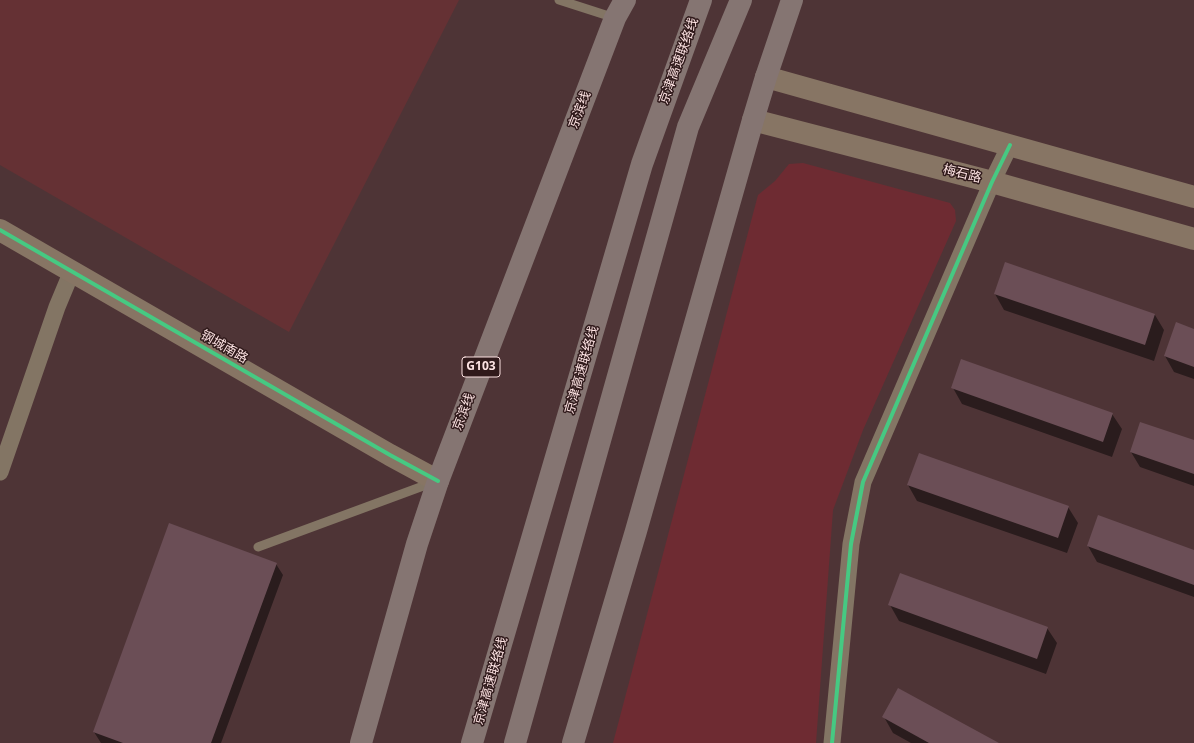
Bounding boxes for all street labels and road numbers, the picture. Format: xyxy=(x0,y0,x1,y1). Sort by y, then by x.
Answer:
street label: 京津高速联络线 xyxy=(656,16,702,106)
street label: 京滨线 xyxy=(566,89,594,131)
street label: 梅石路 xyxy=(941,162,983,186)
street label: 京津高速联络线 xyxy=(562,324,602,416)
street label: 钢城南路 xyxy=(198,327,250,367)
road number: G103 xyxy=(462,357,500,377)
street label: 京滨线 xyxy=(450,391,478,433)
street label: 京津高速联络线 xyxy=(471,635,511,727)

